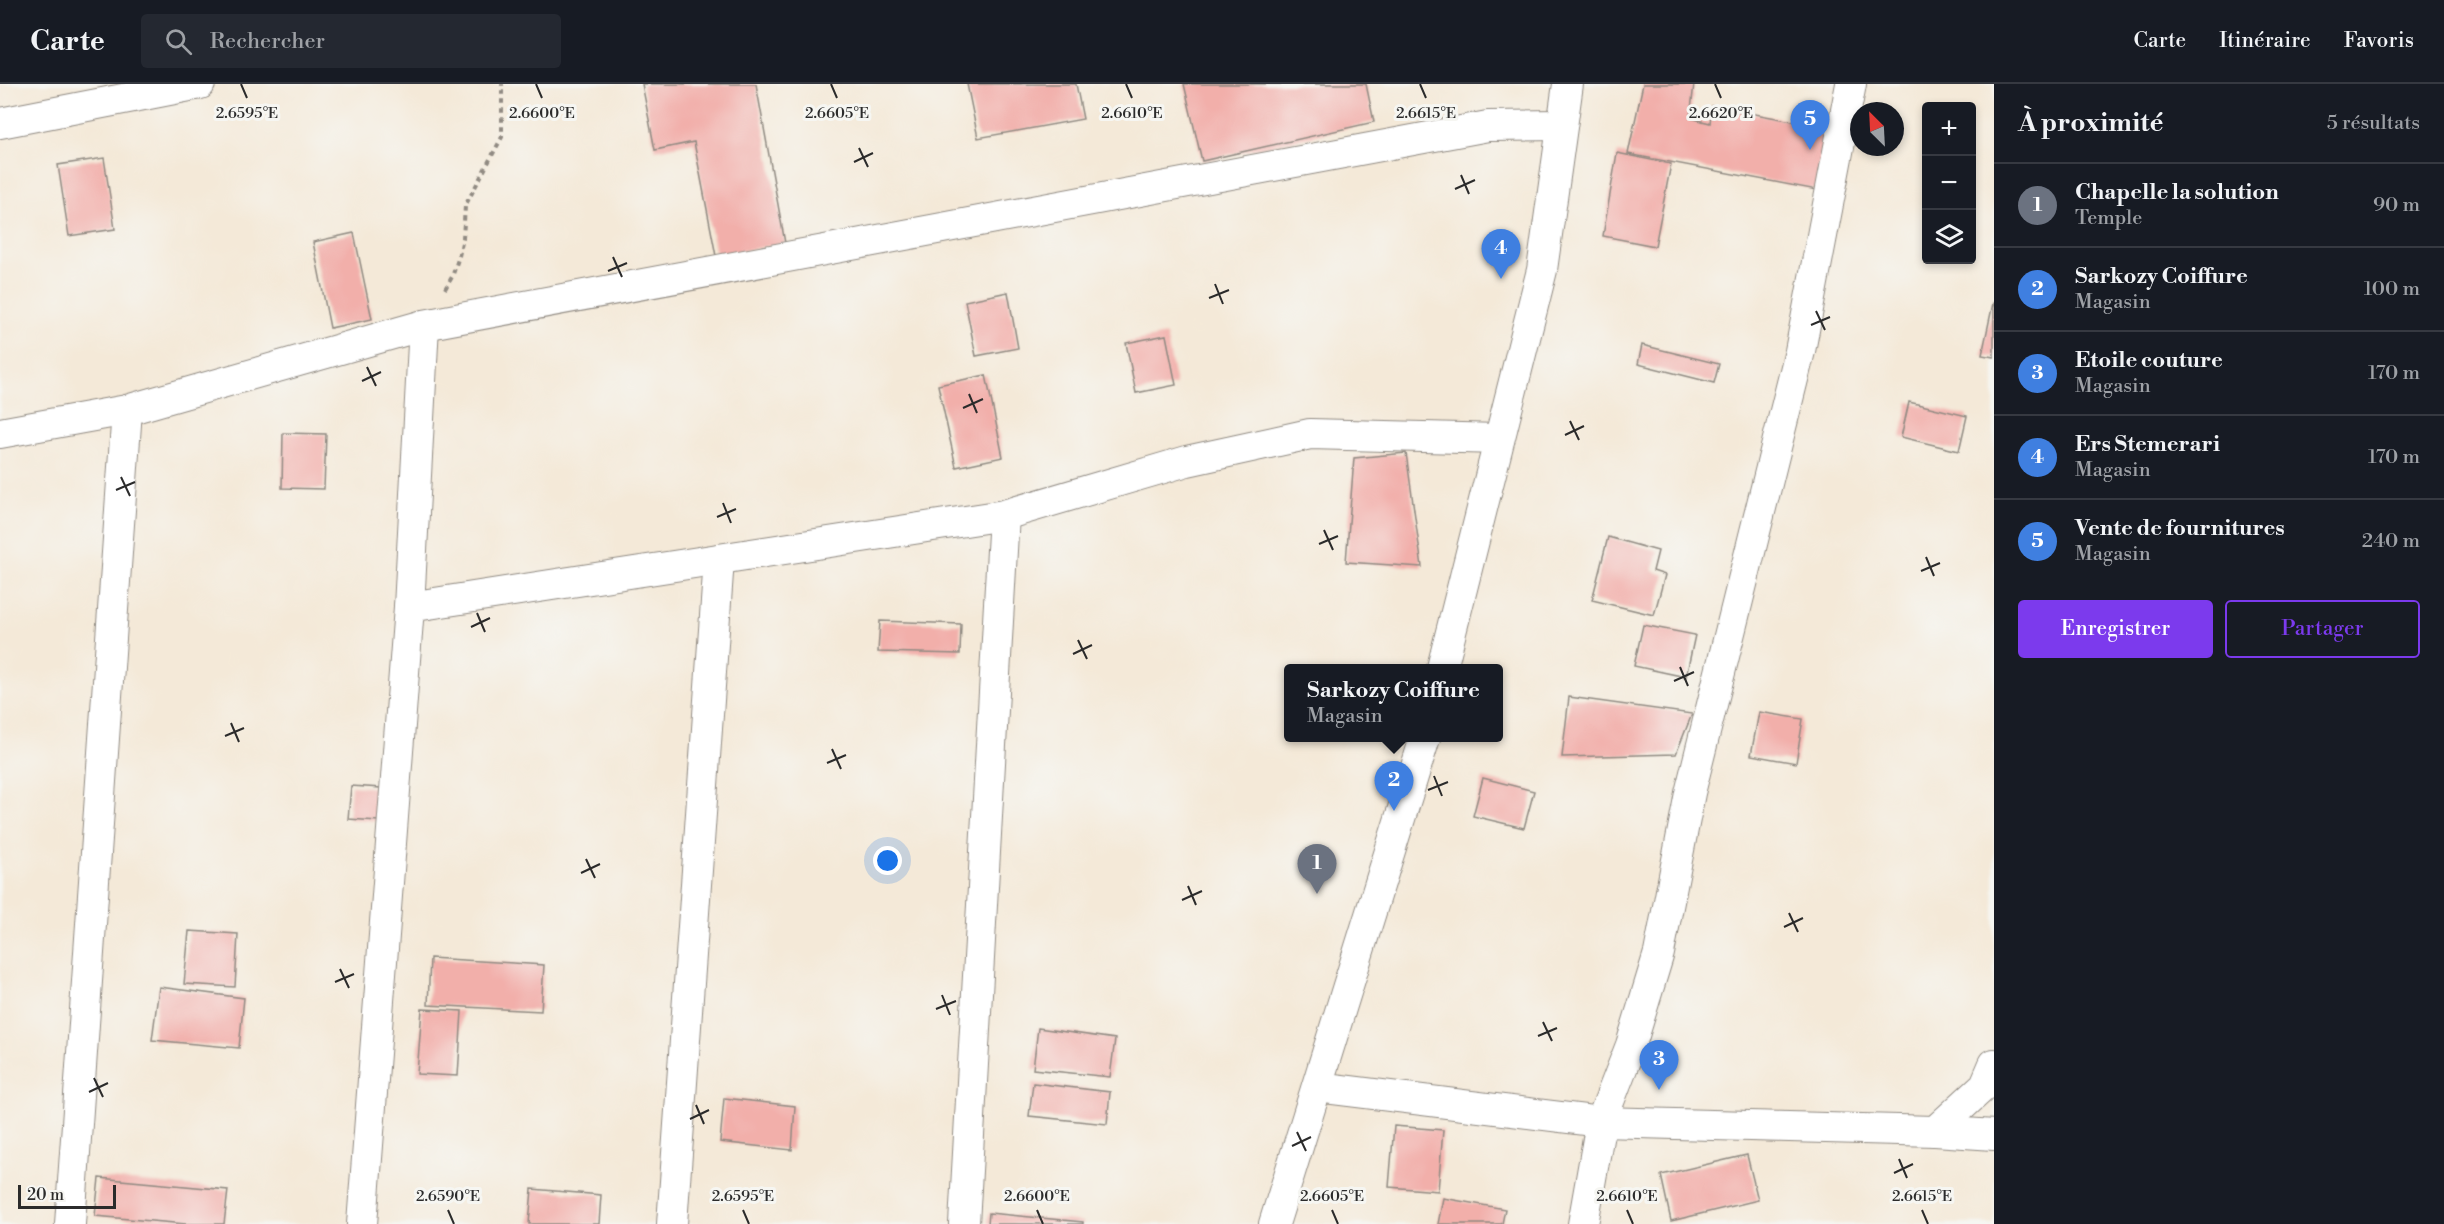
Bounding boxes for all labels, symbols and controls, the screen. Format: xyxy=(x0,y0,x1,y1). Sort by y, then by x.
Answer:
search box xyxy=(141,14,561,68)
text: Carte xyxy=(30,24,105,59)
icon: search xyxy=(162,25,195,58)
text: Rechercher xyxy=(210,28,325,55)
text: Carte xyxy=(2134,28,2186,54)
text: Itinéraire xyxy=(2219,28,2311,54)
text: Favoris xyxy=(2344,28,2414,54)
pin: 5 xyxy=(1790,100,1830,150)
north arrow xyxy=(1850,102,1904,156)
map controls xyxy=(1922,102,1976,264)
button: + xyxy=(1922,102,1976,156)
text: 2.6595°E xyxy=(216,104,278,123)
text: 2.6600°E xyxy=(509,104,575,123)
text: 2.6605°E xyxy=(805,104,869,123)
text: 2.6610°E xyxy=(1101,104,1163,123)
text: 2.6615°E xyxy=(1396,104,1456,123)
text: 2.6620°E xyxy=(1689,104,1753,123)
text: À proximité xyxy=(2018,107,2163,139)
text: 5 résultats xyxy=(2327,111,2420,136)
button: − xyxy=(1922,156,1976,210)
text: Chapelle la solution xyxy=(2075,179,2279,206)
text: 1 xyxy=(2033,193,2042,218)
text: 90 m xyxy=(2373,193,2420,218)
text: Temple xyxy=(2075,206,2142,231)
button: layers xyxy=(1922,210,1976,264)
pin: 4 xyxy=(1482,230,1520,279)
text: Sarkozy Coiffure xyxy=(2075,263,2248,290)
text: 2 xyxy=(2031,277,2044,302)
text: 100 m xyxy=(2364,277,2420,302)
text: Magasin xyxy=(2075,290,2151,315)
text: Etoile couture xyxy=(2075,347,2223,374)
text: 3 xyxy=(2031,361,2044,386)
text: 170 m xyxy=(2368,361,2420,386)
text: Magasin xyxy=(2075,374,2151,399)
text: Ers Stemerari xyxy=(2075,431,2220,458)
text: 4 xyxy=(2031,445,2044,470)
text: 170 m xyxy=(2368,445,2420,470)
text: Magasin xyxy=(2075,458,2151,483)
text: Vente de fournitures xyxy=(2075,515,2285,542)
text: 5 xyxy=(2031,529,2044,554)
text: 240 m xyxy=(2362,529,2420,554)
text: Magasin xyxy=(2075,542,2151,567)
button: Enregistrer xyxy=(2018,600,2213,658)
button: Partager xyxy=(2225,600,2420,658)
popup xyxy=(1284,664,1503,742)
text: Sarkozy Coiffure xyxy=(1307,677,1480,704)
text: Magasin xyxy=(1307,704,1383,729)
pin: 2 xyxy=(1374,762,1414,811)
pin: 1 xyxy=(1298,844,1336,894)
your location xyxy=(873,846,902,875)
pin: 3 xyxy=(1640,1040,1678,1090)
scale bar xyxy=(18,1182,116,1210)
text: 20 m xyxy=(27,1185,64,1205)
text: 2.6590°E xyxy=(416,1187,480,1206)
text: 2.6595°E xyxy=(712,1187,774,1206)
text: 2.6600°E xyxy=(1004,1187,1070,1206)
text: 2.6605°E xyxy=(1300,1187,1364,1206)
text: 2.6610°E xyxy=(1596,1187,1658,1206)
text: 2.6615°E xyxy=(1892,1187,1952,1206)

